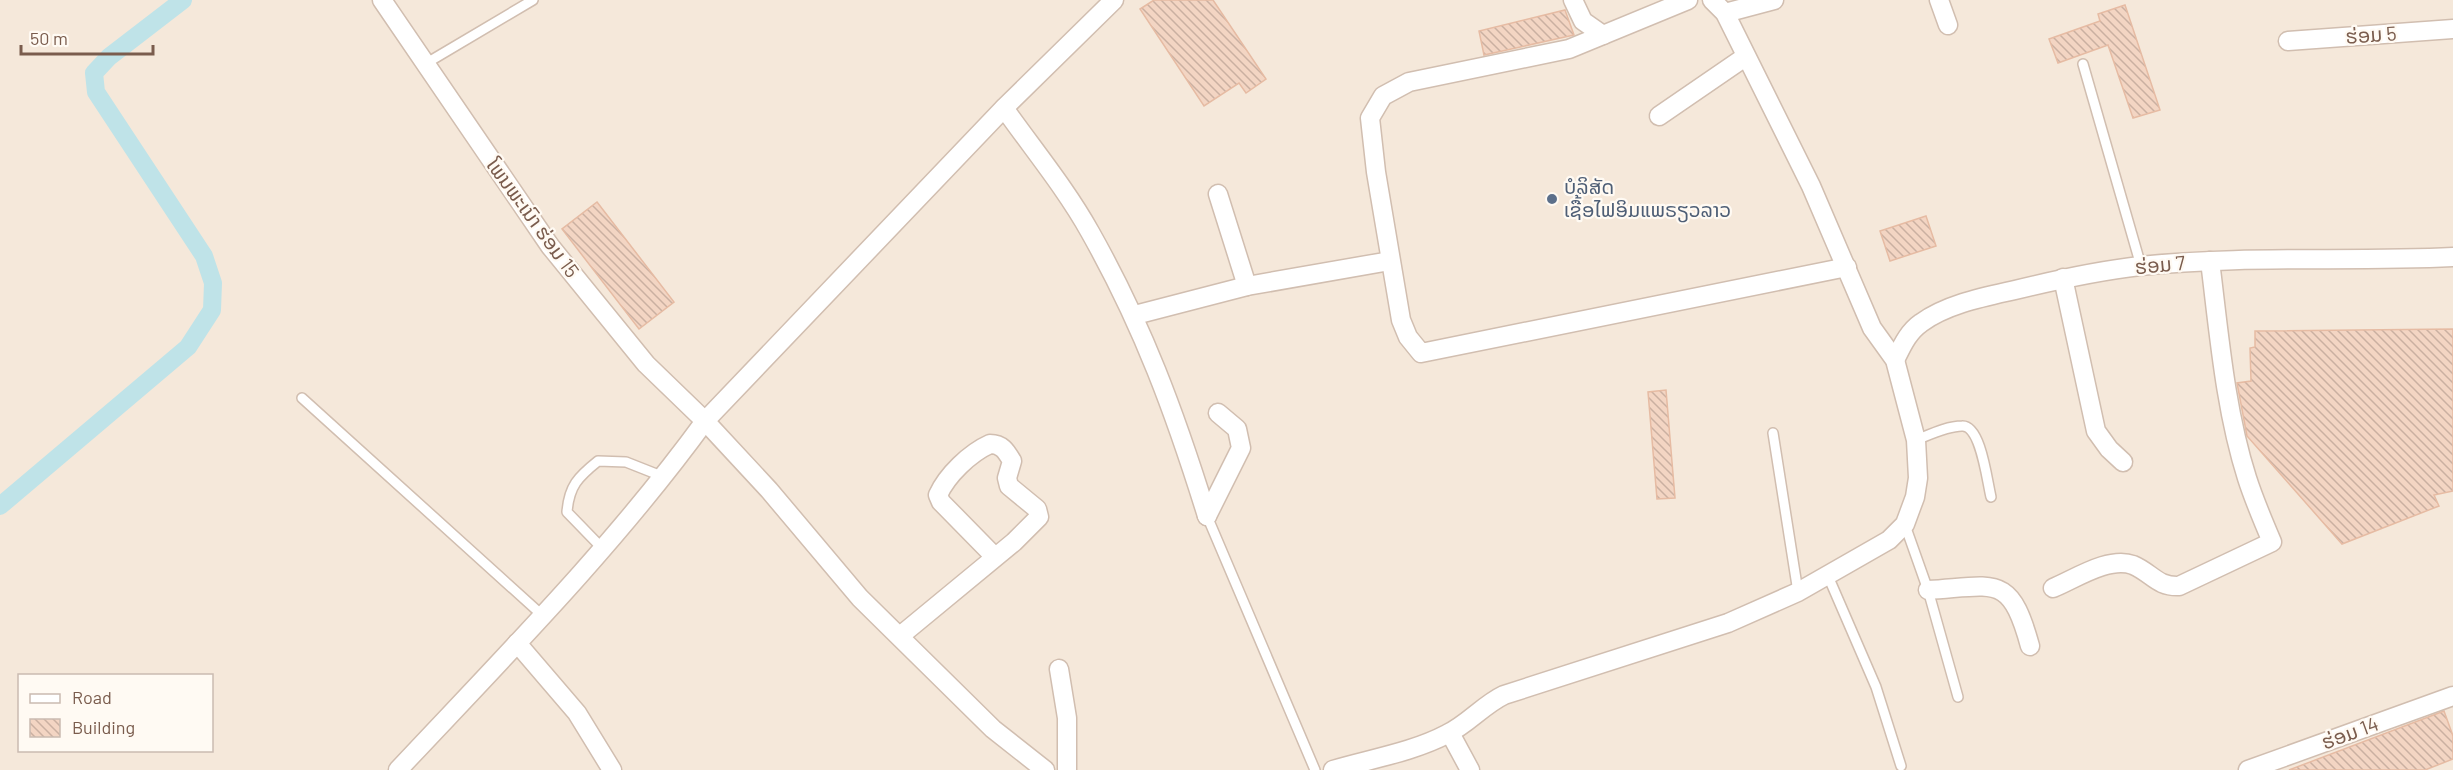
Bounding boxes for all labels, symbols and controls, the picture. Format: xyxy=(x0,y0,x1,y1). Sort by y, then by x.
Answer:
scale bar xyxy=(21,18,153,56)
street label: ຮ່ອມ 5 xyxy=(2345,20,2397,48)
text: 50 m xyxy=(30,27,68,49)
street label: ໂພນພະເນົາ ຮ່ອມ 15 xyxy=(482,152,585,282)
place label: ບໍລິສັດ ເຊື້ອໄຟອິມແພຣຽວລາວ xyxy=(1564,174,1731,223)
marker: ບໍລິສັດ ເຊື້ອໄຟອິມແພຣຽວລາວ xyxy=(1545,192,1559,206)
street label: ຮ່ອມ 7 xyxy=(2134,250,2187,278)
legend xyxy=(18,674,213,752)
text: Road xyxy=(72,686,112,708)
street label: ຮ່ອມ 14 xyxy=(2318,711,2381,753)
text: Building xyxy=(72,716,135,738)

